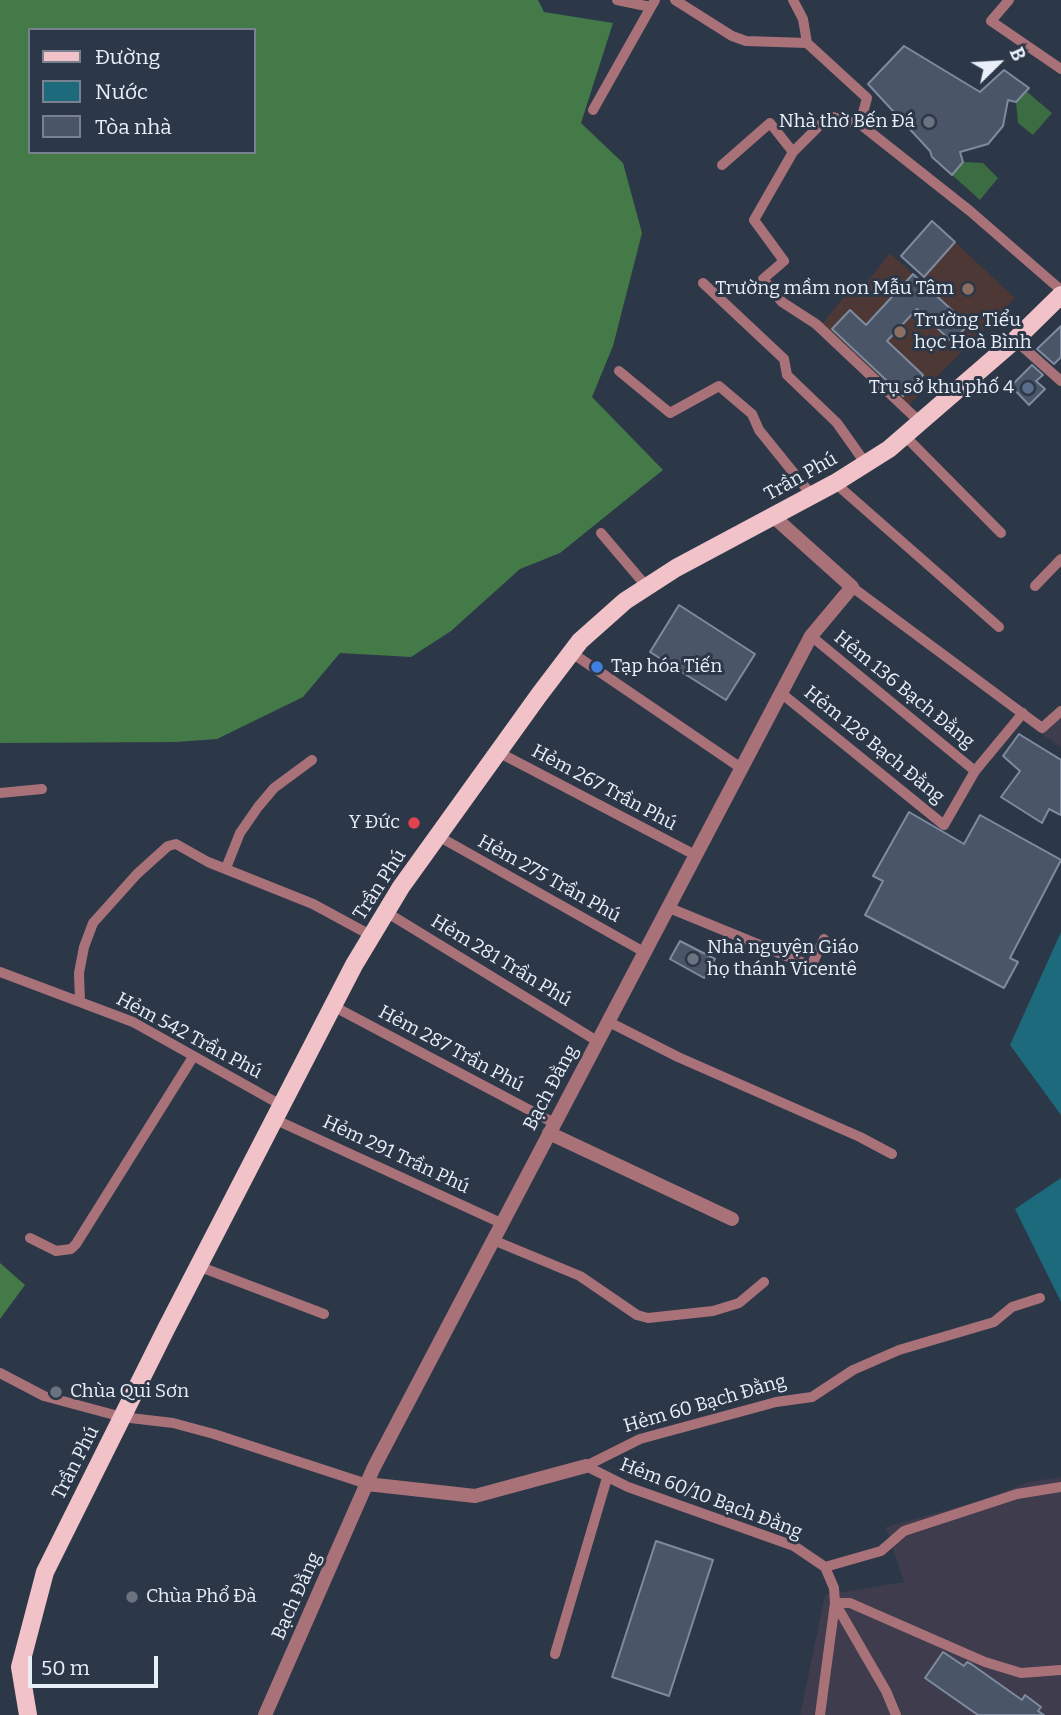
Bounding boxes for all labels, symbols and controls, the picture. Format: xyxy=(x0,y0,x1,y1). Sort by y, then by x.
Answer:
legend xyxy=(28,28,256,154)
north arrow xyxy=(963,28,1033,98)
text: Đường xyxy=(95,44,160,70)
text: B xyxy=(1005,44,1031,65)
text: Nước xyxy=(95,79,148,105)
place label: Nhà thờ Bến Đá xyxy=(779,111,915,133)
text: Tòa nhà xyxy=(95,114,172,140)
marker: Nhà thờ Bến Đá xyxy=(921,114,937,130)
place label: Trường mầm non Mẫu Tâm xyxy=(715,278,954,300)
marker: Trường mầm non Mẫu Tâm xyxy=(960,281,976,297)
place label: Trường Tiểu học Hoà Bình xyxy=(914,310,1032,354)
marker: Trường Tiểu học Hoà Bình xyxy=(892,324,908,340)
place label: Trụ sở khu phố 4 xyxy=(869,377,1014,399)
marker: Trụ sở khu phố 4 xyxy=(1020,380,1036,396)
street label: Trần Phú xyxy=(761,448,841,506)
street label: Hẻm 136 Bạch Đằng xyxy=(829,626,979,754)
place label: Tạp hóa Tiến xyxy=(611,656,722,678)
marker: Tạp hóa Tiến xyxy=(589,659,605,675)
street label: Hẻm 128 Bạch Đằng xyxy=(799,681,949,809)
street label: Hẻm 267 Trần Phú xyxy=(528,740,680,836)
place label: Y Đức xyxy=(349,812,400,834)
marker: Y Đức xyxy=(406,815,422,831)
street label: Hẻm 275 Trần Phú xyxy=(474,830,624,928)
street label: Trần Phú xyxy=(349,846,411,924)
street label: Hẻm 281 Trần Phú xyxy=(427,910,575,1012)
place label: Nhà nguyện Giáo họ thánh Vicentê xyxy=(707,937,859,981)
marker: Nhà nguyện Giáo họ thánh Vicentê xyxy=(685,951,701,967)
street label: Hẻm 542 Trần Phú xyxy=(112,988,266,1084)
street label: Hẻm 287 Trần Phú xyxy=(374,1001,528,1097)
street label: Bạch Đằng xyxy=(519,1041,583,1135)
street label: Hẻm 291 Trần Phú xyxy=(319,1111,473,1199)
street label: Hẻm 60 Bạch Đằng xyxy=(621,1370,789,1438)
place label: Chùa Qui Sơn xyxy=(70,1381,189,1403)
marker: Chùa Qui Sơn xyxy=(48,1384,64,1400)
street label: Trần Phú xyxy=(48,1422,104,1504)
street label: Hẻm 60/10 Bạch Đằng xyxy=(617,1454,805,1544)
street label: Bạch Đằng xyxy=(268,1549,326,1643)
place label: Chùa Phổ Đà xyxy=(146,1586,257,1608)
marker: Chùa Phổ Đà xyxy=(124,1589,140,1605)
scale bar xyxy=(32,1642,161,1686)
text: 50 m xyxy=(41,1655,90,1681)

